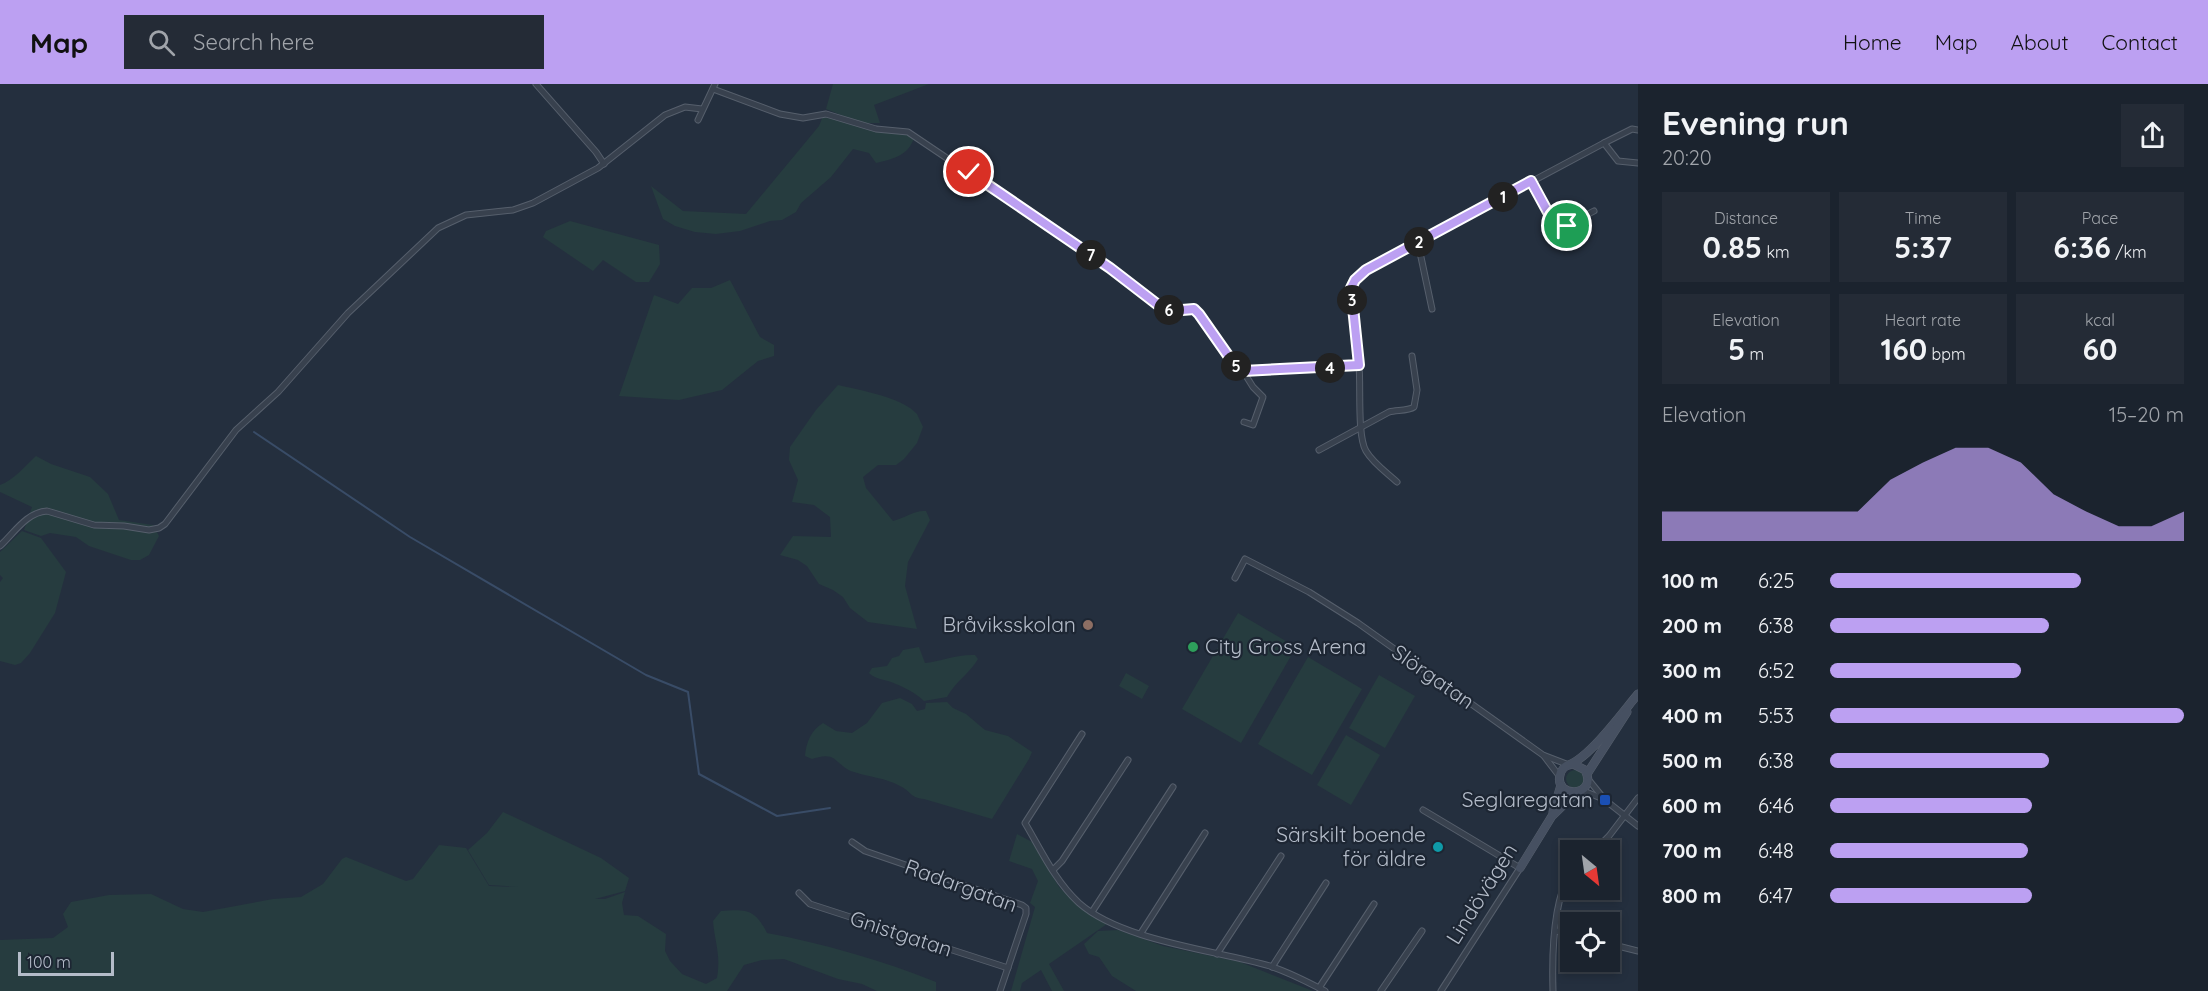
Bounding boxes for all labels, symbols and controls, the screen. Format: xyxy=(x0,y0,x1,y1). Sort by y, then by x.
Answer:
search box xyxy=(124,15,544,69)
text: Map xyxy=(30,25,88,60)
icon: search xyxy=(145,26,178,59)
text: Search here xyxy=(193,28,315,56)
text: Home xyxy=(1843,29,1902,55)
text: Map xyxy=(1935,29,1978,55)
text: About xyxy=(2011,29,2069,55)
text: Contact xyxy=(2102,29,2178,55)
text: Evening run xyxy=(1662,102,1849,143)
button: share xyxy=(2121,104,2184,167)
text: 20:20 xyxy=(1662,145,1712,170)
pin xyxy=(943,146,994,197)
icon: check xyxy=(952,155,985,188)
pin: 1 xyxy=(1488,182,1518,212)
text: 1 xyxy=(1500,187,1506,207)
pin xyxy=(1541,200,1592,251)
text: Distance xyxy=(1714,208,1778,228)
text: Time xyxy=(1905,208,1941,228)
text: Pace xyxy=(2082,208,2118,228)
icon: arrive xyxy=(1550,209,1583,242)
pin: 2 xyxy=(1404,227,1434,257)
text: 0.85 xyxy=(1702,228,1762,266)
text: 5:37 xyxy=(1894,228,1952,266)
text: 6:36 xyxy=(2053,228,2111,266)
text: 2 xyxy=(1414,232,1424,252)
pin: 7 xyxy=(1076,240,1106,270)
text: km xyxy=(1762,242,1790,262)
text: /km xyxy=(2111,242,2147,262)
text: 7 xyxy=(1087,245,1095,265)
pin: 3 xyxy=(1337,285,1367,315)
text: 3 xyxy=(1348,290,1356,310)
pin: 6 xyxy=(1154,295,1184,325)
text: 6 xyxy=(1165,300,1173,320)
text: Elevation xyxy=(1712,310,1780,330)
text: Heart rate xyxy=(1885,310,1961,330)
text: kcal xyxy=(2085,310,2115,330)
text: 5 xyxy=(1728,330,1745,368)
text: 160 xyxy=(1880,330,1927,368)
text: 60 xyxy=(2082,330,2118,368)
text: m xyxy=(1745,344,1764,364)
text: bpm xyxy=(1927,344,1966,364)
pin: 5 xyxy=(1221,351,1251,381)
pin: 4 xyxy=(1315,353,1345,383)
text: 5 xyxy=(1231,356,1241,376)
text: 4 xyxy=(1325,358,1335,378)
text: Elevation xyxy=(1662,402,1746,427)
text: 15–20 m xyxy=(2109,402,2184,427)
text: 100 m xyxy=(1662,568,1718,593)
text: 6:25 xyxy=(1758,568,1794,593)
place label: Bråviksskolan xyxy=(942,611,1076,637)
text: 200 m xyxy=(1662,613,1722,638)
text: 6:38 xyxy=(1758,613,1794,638)
marker: Bråviksskolan xyxy=(1081,618,1095,632)
place label: City Gross Arena xyxy=(1205,633,1366,659)
street label: Slörgatan xyxy=(1387,638,1480,714)
marker: City Gross Arena xyxy=(1186,640,1200,654)
text: 300 m xyxy=(1662,658,1721,683)
text: 6:52 xyxy=(1758,658,1794,683)
text: 400 m xyxy=(1662,703,1722,728)
text: 5:53 xyxy=(1758,703,1794,728)
text: 500 m xyxy=(1662,748,1722,773)
text: 6:38 xyxy=(1758,748,1794,773)
place label: Seglaregatan xyxy=(1462,786,1593,812)
marker: Seglaregatan xyxy=(1598,793,1612,807)
text: 600 m xyxy=(1662,793,1722,818)
text: 6:46 xyxy=(1758,793,1794,818)
place label: Särskilt boende för äldre xyxy=(1276,821,1426,871)
street label: Lindövägen xyxy=(1440,838,1522,949)
text: 700 m xyxy=(1662,838,1722,863)
text: 6:48 xyxy=(1758,838,1794,863)
marker: Särskilt boende för äldre xyxy=(1431,840,1445,854)
north arrow xyxy=(1560,840,1620,900)
map controls xyxy=(1560,840,1620,972)
street label: Radargatan xyxy=(902,853,1021,917)
text: 800 m xyxy=(1662,883,1722,908)
text: 6:47 xyxy=(1758,883,1793,908)
street label: Gnistgatan xyxy=(847,904,956,962)
button: locate xyxy=(1560,912,1620,972)
scale bar xyxy=(18,949,114,976)
text: 100 m xyxy=(27,952,71,972)

